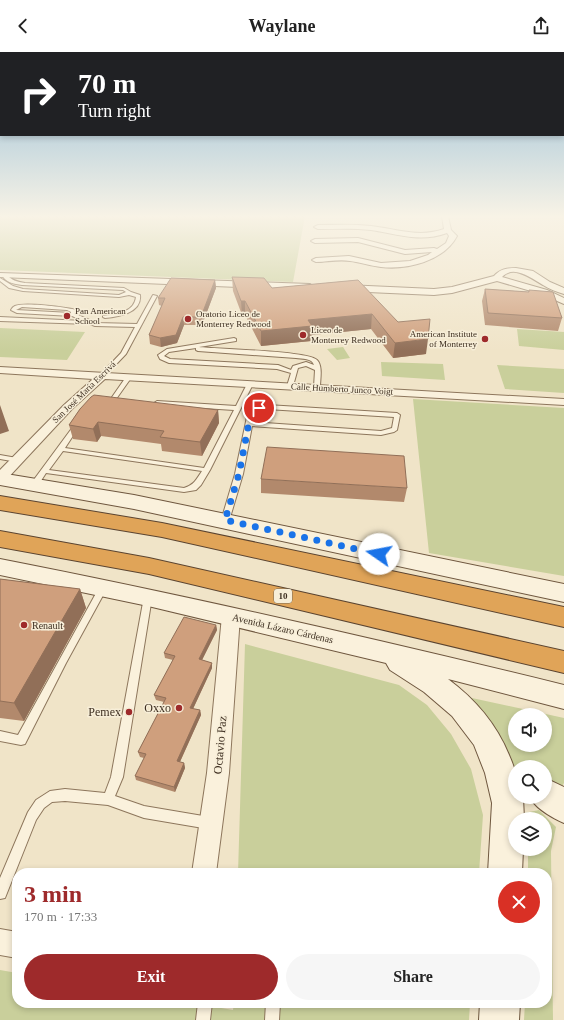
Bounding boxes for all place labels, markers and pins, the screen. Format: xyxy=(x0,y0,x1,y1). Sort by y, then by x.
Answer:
place label: Pan American School xyxy=(75,306,126,326)
place label: Oratorio Liceo de Monterrey Redwood xyxy=(196,309,271,329)
marker: Pan American School xyxy=(62,311,72,321)
marker: Oratorio Liceo de Monterrey Redwood xyxy=(183,314,193,324)
place label: Liceo de Monterrey Redwood xyxy=(311,325,386,345)
place label: American Institute of Monterrey xyxy=(410,329,477,349)
marker: Liceo de Monterrey Redwood xyxy=(298,330,308,340)
marker: American Institute of Monterrey xyxy=(480,334,490,344)
pin xyxy=(242,391,276,425)
marker: Renault xyxy=(19,620,29,630)
place label: Renault xyxy=(32,620,63,631)
place label: Oxxo xyxy=(144,701,171,715)
marker: Oxxo xyxy=(174,703,184,713)
place label: Pemex xyxy=(88,705,121,719)
marker: Pemex xyxy=(124,707,134,717)

